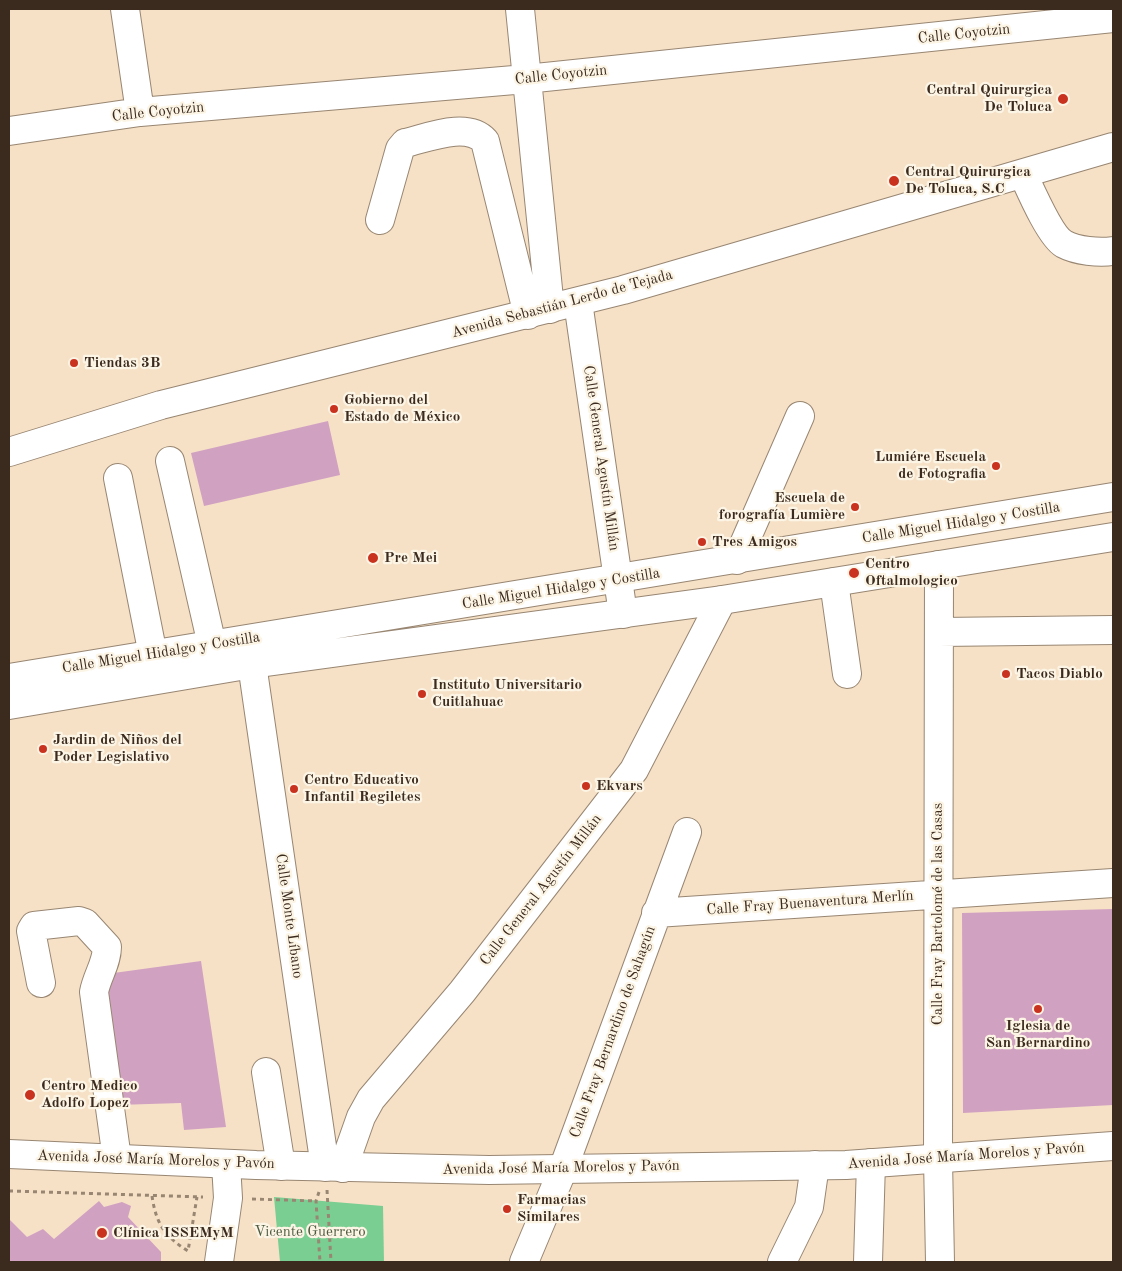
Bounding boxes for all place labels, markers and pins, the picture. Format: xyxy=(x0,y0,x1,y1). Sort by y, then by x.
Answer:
place label: Central Quirurgica De Toluca xyxy=(926,81,1052,116)
marker: Central Quirurgica De Toluca xyxy=(1056,92,1070,106)
place label: Central Quirurgica De Toluca, S.C xyxy=(905,163,1031,198)
marker: Central Quirurgica De Toluca, S.C xyxy=(887,174,901,188)
place label: Tiendas 3B xyxy=(84,354,160,372)
marker: Tiendas 3B xyxy=(68,357,80,369)
place label: Gobierno del Estado de México xyxy=(344,391,460,426)
marker: Gobierno del Estado de México xyxy=(328,403,340,415)
place label: Lumiére Escuela de Fotografia xyxy=(875,448,986,483)
marker: Lumiére Escuela de Fotografia xyxy=(990,460,1002,472)
place label: Escuela de forografía Lumière xyxy=(719,489,845,524)
marker: Escuela de forografía Lumière xyxy=(849,501,861,513)
place label: Tres Amigos xyxy=(712,533,797,551)
marker: Tres Amigos xyxy=(696,536,708,548)
place label: Pre Mei xyxy=(384,549,437,567)
marker: Pre Mei xyxy=(366,551,380,565)
place label: Centro Oftalmologico xyxy=(865,555,958,590)
marker: Centro Oftalmologico xyxy=(847,566,861,580)
place label: Tacos Diablo xyxy=(1016,665,1103,683)
marker: Tacos Diablo xyxy=(1000,668,1012,680)
place label: Instituto Universitario Cuitlahuac xyxy=(432,676,582,711)
marker: Instituto Universitario Cuitlahuac xyxy=(416,688,428,700)
place label: Jardin de Niños del Poder Legislativo xyxy=(53,731,182,766)
marker: Jardin de Niños del Poder Legislativo xyxy=(37,743,49,755)
place label: Centro Educativo Infantil Regiletes xyxy=(304,771,420,806)
place label: Ekvars xyxy=(596,777,643,795)
marker: Ekvars xyxy=(580,780,592,792)
marker: Centro Educativo Infantil Regiletes xyxy=(288,783,300,795)
marker: Iglesia de San Bernardino xyxy=(1032,1003,1044,1015)
place label: Iglesia de San Bernardino xyxy=(986,1017,1090,1052)
place label: Centro Medico Adolfo Lopez xyxy=(41,1077,138,1112)
marker: Centro Medico Adolfo Lopez xyxy=(23,1088,37,1102)
place label: Farmacias Similares xyxy=(517,1191,586,1226)
marker: Farmacias Similares xyxy=(501,1203,513,1215)
place label: Clínica ISSEMyM xyxy=(113,1224,234,1242)
marker: Clínica ISSEMyM xyxy=(95,1226,109,1240)

